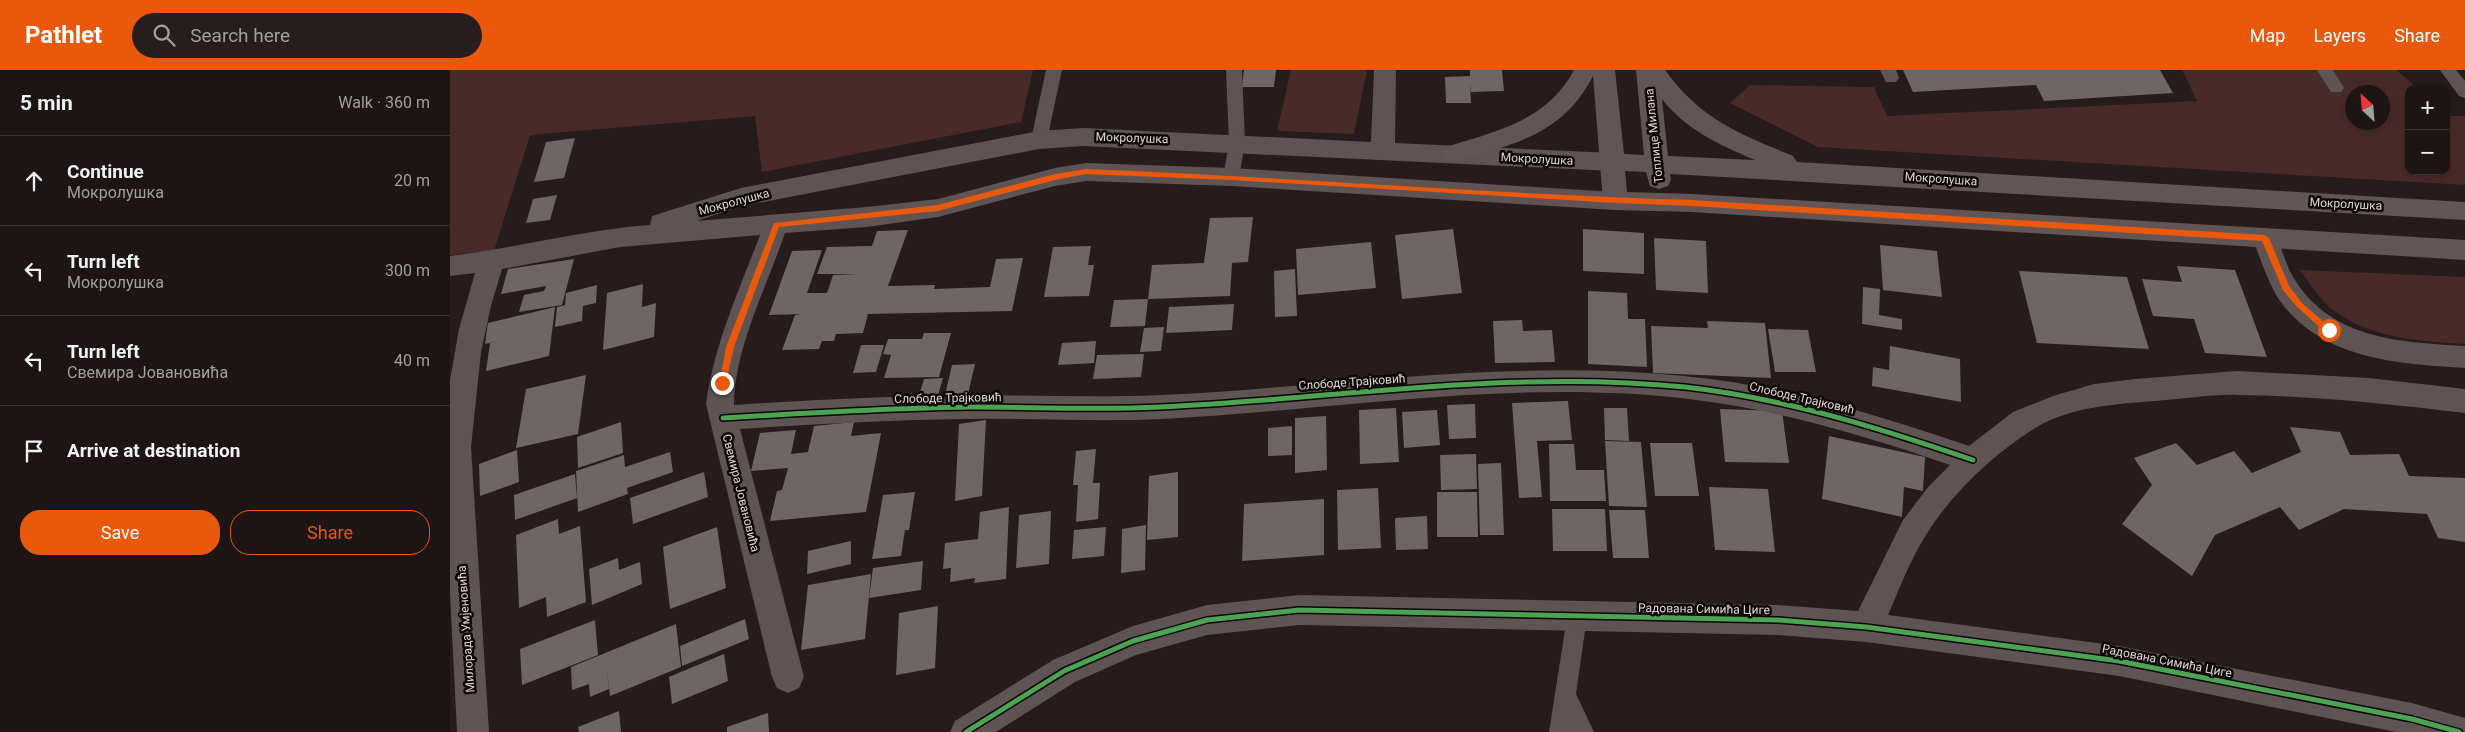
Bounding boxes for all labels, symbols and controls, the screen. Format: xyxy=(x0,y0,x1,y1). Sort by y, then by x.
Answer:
search box xyxy=(132,13,482,58)
text: Pathlet xyxy=(25,21,102,49)
icon: search xyxy=(150,21,178,49)
text: Search here xyxy=(190,24,290,47)
text: Map xyxy=(2250,25,2285,46)
text: Layers xyxy=(2313,25,2366,46)
text: Share xyxy=(2394,25,2440,46)
north arrow xyxy=(2345,85,2390,130)
map controls xyxy=(2405,85,2450,175)
button: + xyxy=(2405,85,2450,130)
street label: Топлице Милана xyxy=(1642,88,1666,184)
text: 5 min xyxy=(20,91,73,115)
text: Walk · 360 m xyxy=(338,93,430,112)
street label: Мокролушка xyxy=(1095,130,1169,146)
button: − xyxy=(2405,130,2450,175)
street label: Мокролушка xyxy=(1500,150,1574,168)
text: Continue xyxy=(67,160,144,183)
icon: ahead xyxy=(20,167,48,195)
street label: Мокролушка xyxy=(1904,169,1978,189)
text: 20 m xyxy=(394,171,430,190)
text: Мокролушка xyxy=(67,183,164,202)
street label: Мокролушка xyxy=(697,186,771,218)
street label: Мокролушка xyxy=(2309,195,2383,213)
text: Turn left xyxy=(67,250,140,273)
icon: left xyxy=(20,257,48,285)
text: 300 m xyxy=(385,261,430,280)
text: Мокролушка xyxy=(67,273,164,292)
route start xyxy=(2318,319,2341,342)
text: Turn left xyxy=(67,340,140,363)
icon: left xyxy=(20,347,48,375)
text: 40 m xyxy=(394,351,430,370)
text: Свемира Јовановића xyxy=(67,363,228,382)
street label: Слободе Трајковић xyxy=(1298,371,1406,393)
route end xyxy=(711,372,734,395)
street label: Слободе Трајковић xyxy=(1748,379,1856,417)
street label: Слободе Трајковић xyxy=(894,390,1002,406)
street label: Свемира Јовановића xyxy=(720,433,762,553)
icon: arrive xyxy=(20,437,48,465)
text: Arrive at destination xyxy=(67,439,240,462)
button: Save xyxy=(20,510,220,555)
button: Share xyxy=(230,510,430,555)
street label: Милорада Умјеновића xyxy=(455,565,477,693)
street label: Радована Симића Циге xyxy=(1638,601,1770,617)
street label: Радована Симића Циге xyxy=(2101,642,2233,680)

